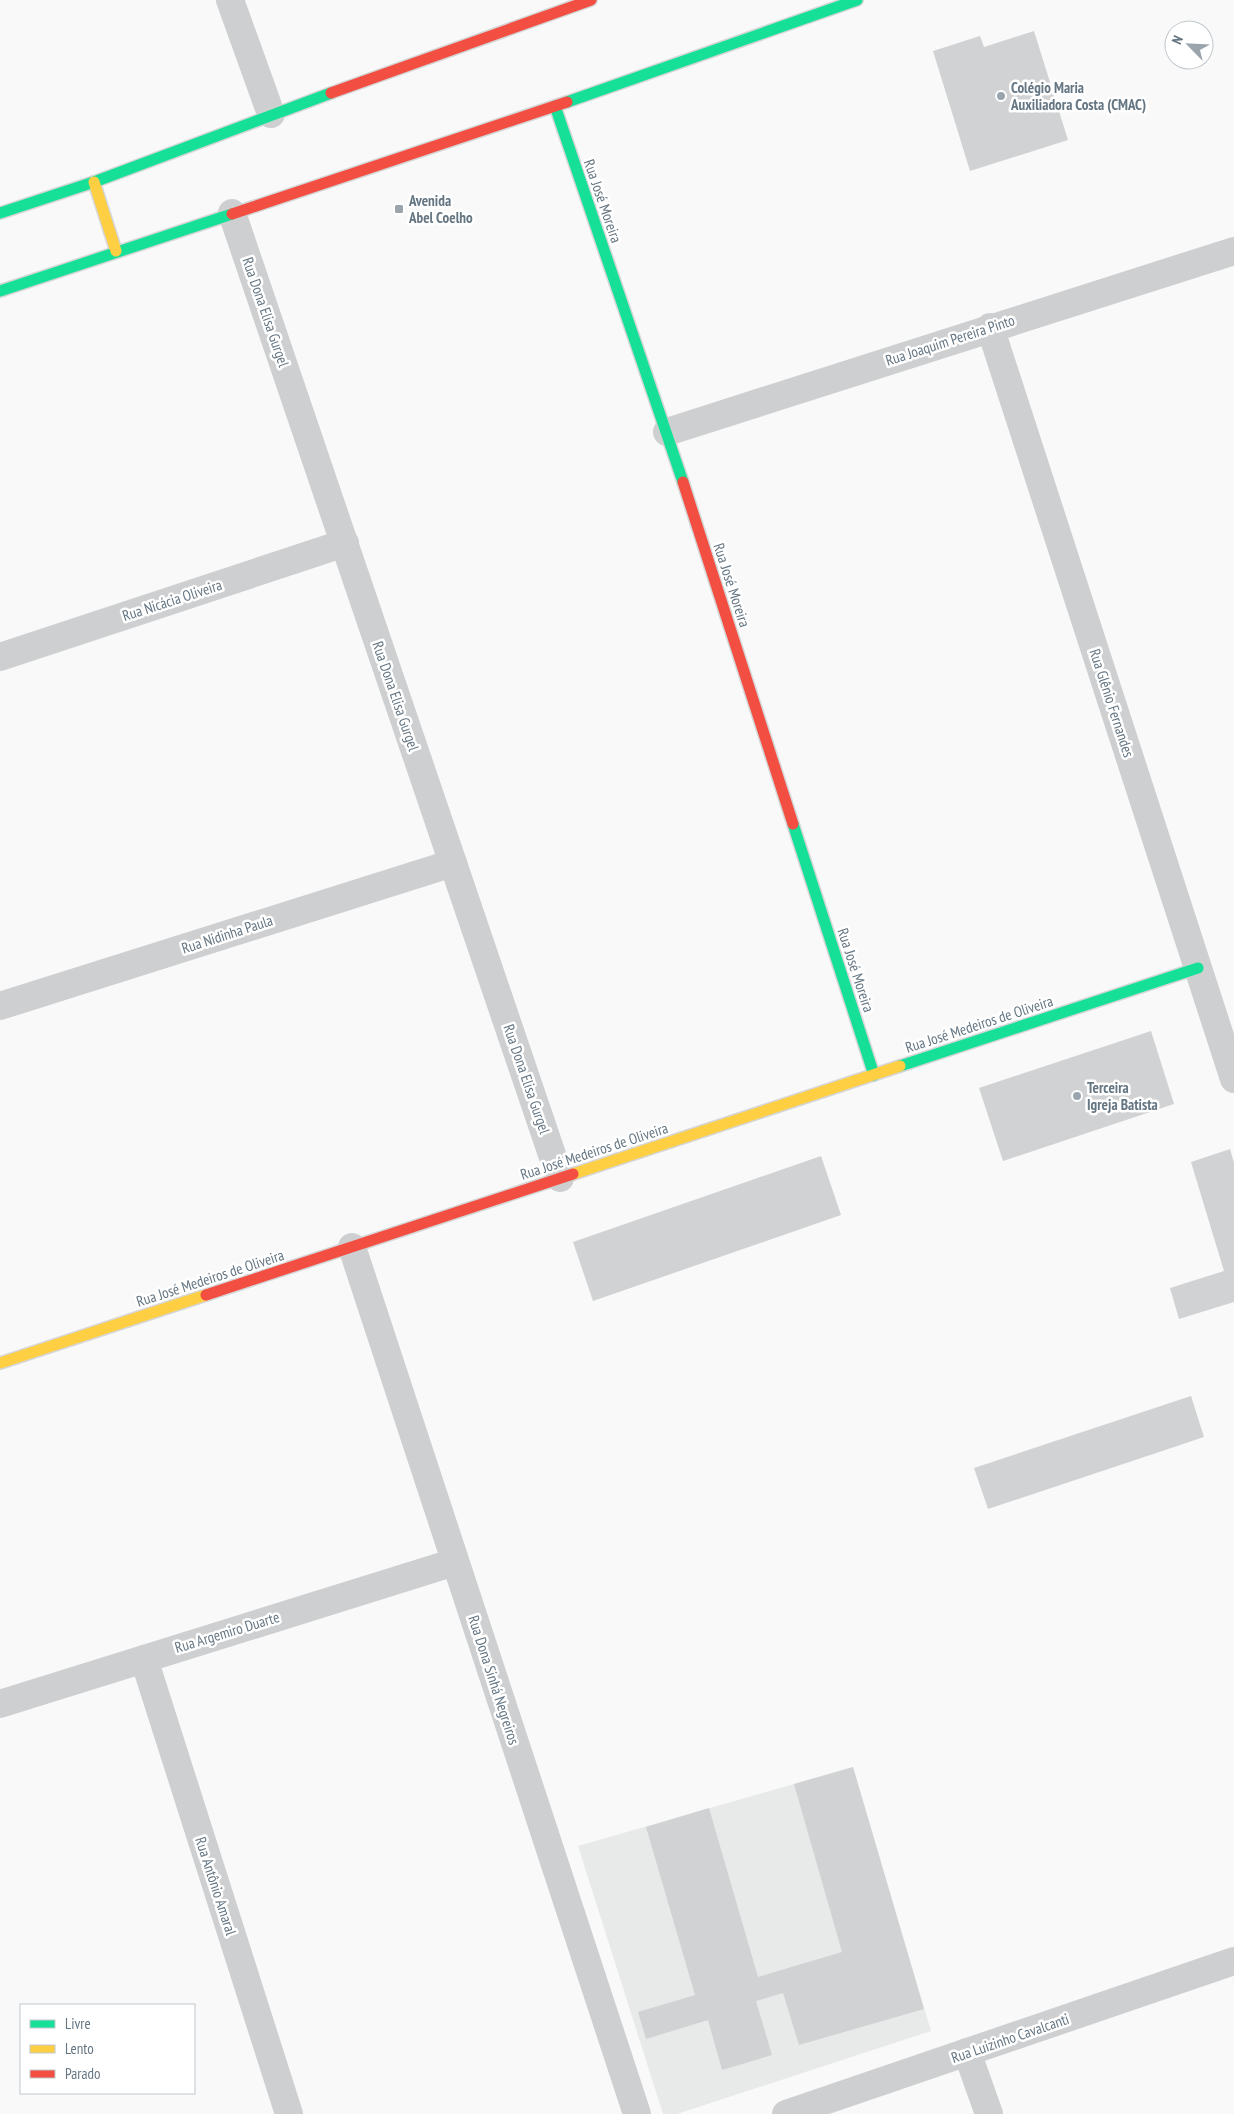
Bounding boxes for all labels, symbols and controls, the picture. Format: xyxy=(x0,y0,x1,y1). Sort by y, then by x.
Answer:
north arrow xyxy=(1164,20,1214,70)
text: N xyxy=(1167,33,1187,47)
place label: Colégio Maria Auxiliadora Costa (CMAC) xyxy=(1010,78,1146,114)
marker: Colégio Maria Auxiliadora Costa (CMAC) xyxy=(995,90,1007,102)
street label: Rua José Moreira xyxy=(580,157,626,245)
place label: Avenida Abel Coelho xyxy=(408,191,473,227)
marker: Avenida Abel Coelho xyxy=(393,203,405,215)
street label: Rua Dona Elisa Gurgel xyxy=(238,255,294,370)
street label: Rua Joaquim Pereira Pinto xyxy=(883,310,1017,370)
street label: Rua José Moreira xyxy=(710,541,754,629)
street label: Rua Nicácia Oliveira xyxy=(120,575,224,625)
street label: Rua Dona Elisa Gurgel xyxy=(368,639,424,754)
street label: Rua Glênio Fernandes xyxy=(1086,646,1138,760)
street label: Rua Nidinha Paula xyxy=(179,910,275,958)
street label: Rua José Moreira xyxy=(834,926,878,1014)
street label: Rua José Medeiros de Oliveira xyxy=(903,991,1055,1057)
street label: Rua Dona Elisa Gurgel xyxy=(499,1022,555,1137)
place label: Terceira Igreja Batista xyxy=(1087,1078,1158,1114)
marker: Terceira Igreja Batista xyxy=(1071,1090,1083,1102)
street label: Rua José Medeiros de Oliveira xyxy=(518,1118,670,1184)
street label: Rua José Medeiros de Oliveira xyxy=(134,1245,286,1311)
street label: Rua Argemiro Duarte xyxy=(172,1607,282,1657)
street label: Rua Dona Sinhá Negreiros xyxy=(464,1613,524,1747)
street label: Rua Antônio Amaral xyxy=(191,1834,241,1938)
legend xyxy=(20,2004,195,2094)
street label: Rua Luizinho Cavalcanti xyxy=(949,2009,1071,2067)
text: Livre xyxy=(65,2014,91,2033)
text: Lento xyxy=(65,2039,94,2058)
text: Parado xyxy=(65,2064,100,2083)

